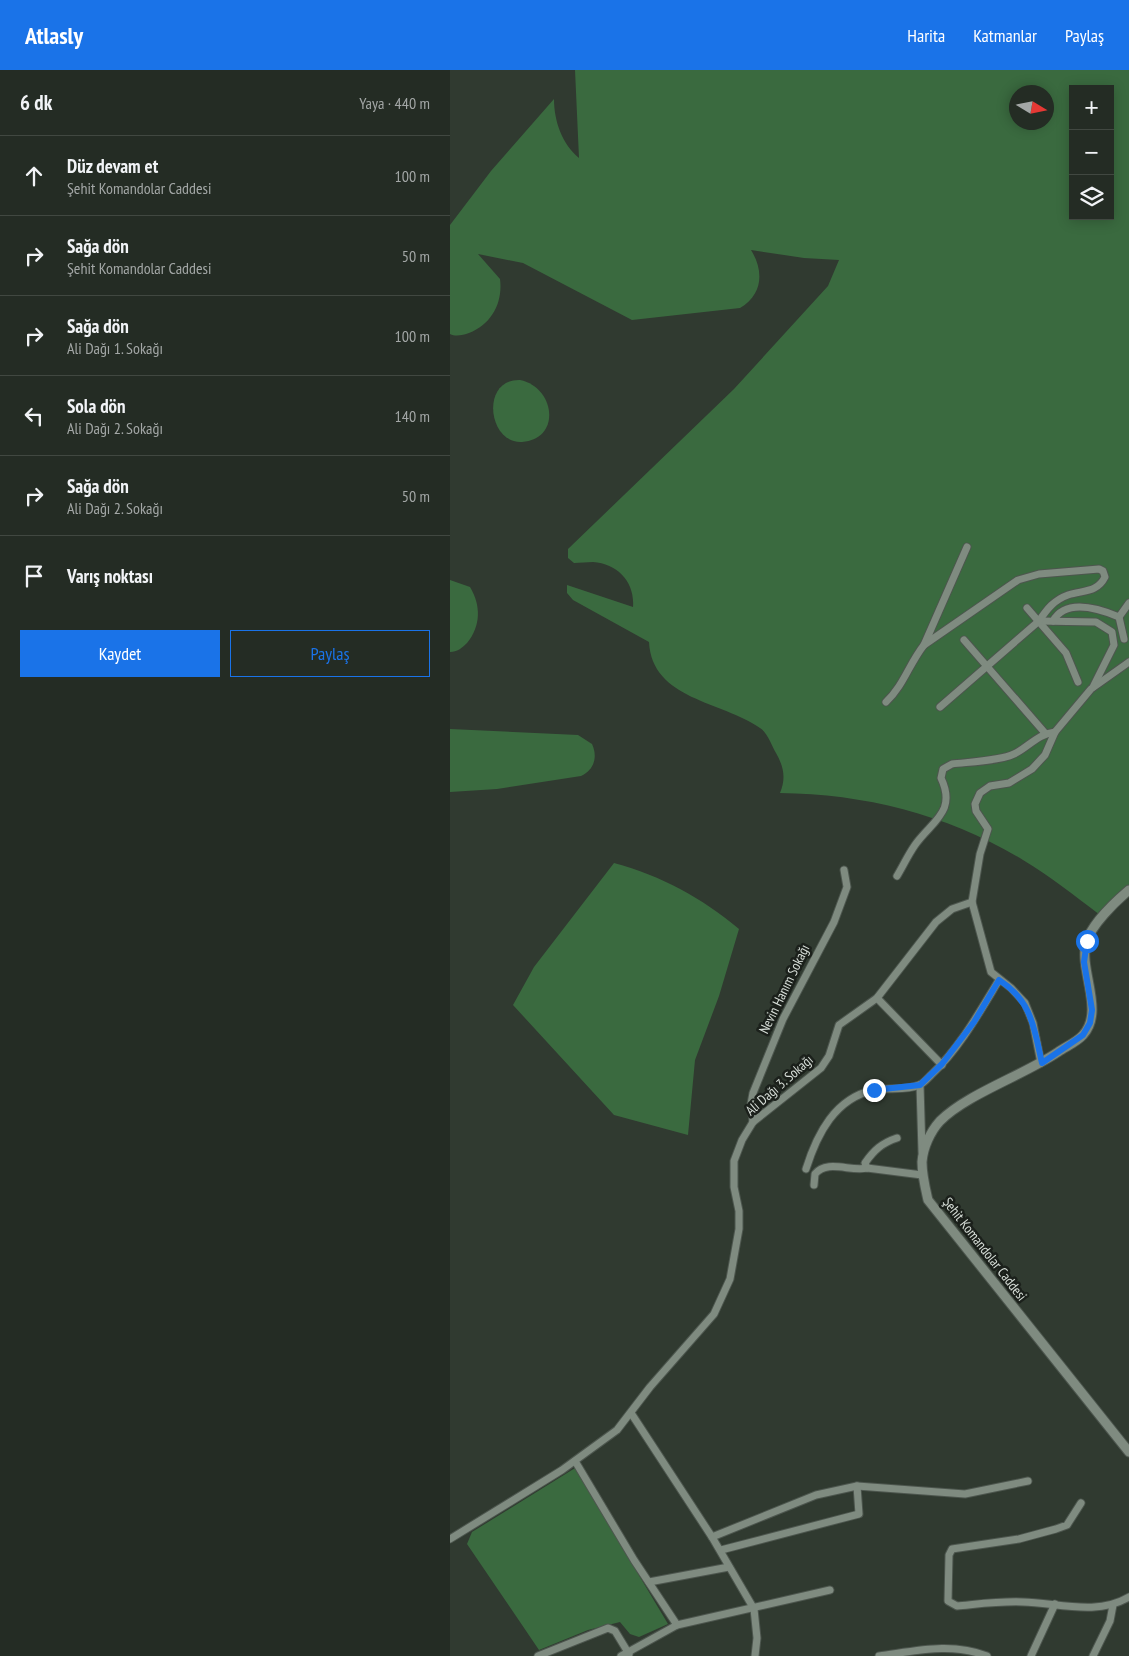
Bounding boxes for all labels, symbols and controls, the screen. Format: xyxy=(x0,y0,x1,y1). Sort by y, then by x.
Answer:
text: Atlasly xyxy=(25,20,83,51)
text: Harita xyxy=(907,24,945,47)
text: Katmanlar xyxy=(973,24,1037,47)
text: Paylaş xyxy=(1065,24,1104,47)
north arrow xyxy=(1009,85,1054,130)
map controls xyxy=(1069,85,1114,220)
button: + xyxy=(1069,85,1114,130)
text: 6 dk xyxy=(20,89,52,116)
text: Yaya · 440 m xyxy=(359,93,430,113)
button: − xyxy=(1069,130,1114,175)
text: Düz devam et xyxy=(67,154,158,178)
icon: ahead xyxy=(20,162,48,190)
text: 100 m xyxy=(395,166,430,186)
button: layers xyxy=(1069,175,1114,220)
text: Şehit Komandolar Caddesi xyxy=(67,178,211,198)
text: Sağa dön xyxy=(67,234,129,258)
icon: right xyxy=(20,242,48,270)
text: 50 m xyxy=(402,246,430,266)
text: Şehit Komandolar Caddesi xyxy=(67,258,211,278)
text: Sağa dön xyxy=(67,314,129,338)
icon: right xyxy=(20,322,48,350)
text: 100 m xyxy=(395,326,430,346)
text: Ali Dağı 1. Sokağı xyxy=(67,338,163,358)
text: Sola dön xyxy=(67,394,126,418)
icon: left xyxy=(20,402,48,430)
text: 140 m xyxy=(395,406,430,426)
text: Ali Dağı 2. Sokağı xyxy=(67,418,163,438)
text: Sağa dön xyxy=(67,474,129,498)
icon: right xyxy=(20,482,48,510)
text: 50 m xyxy=(402,486,430,506)
text: Ali Dağı 2. Sokağı xyxy=(67,498,163,518)
icon: arrive xyxy=(20,562,48,590)
text: Varış noktası xyxy=(67,564,153,588)
button: Kaydet xyxy=(20,630,220,677)
button: Paylaş xyxy=(230,630,430,677)
route start xyxy=(1076,930,1099,953)
street label: Nevin Hanım Sokağı xyxy=(755,941,813,1037)
street label: Ali Dağı 3. Sokağı xyxy=(741,1051,817,1119)
route end xyxy=(863,1079,886,1102)
street label: Şehit Komandolar Caddesi xyxy=(939,1194,1031,1304)

